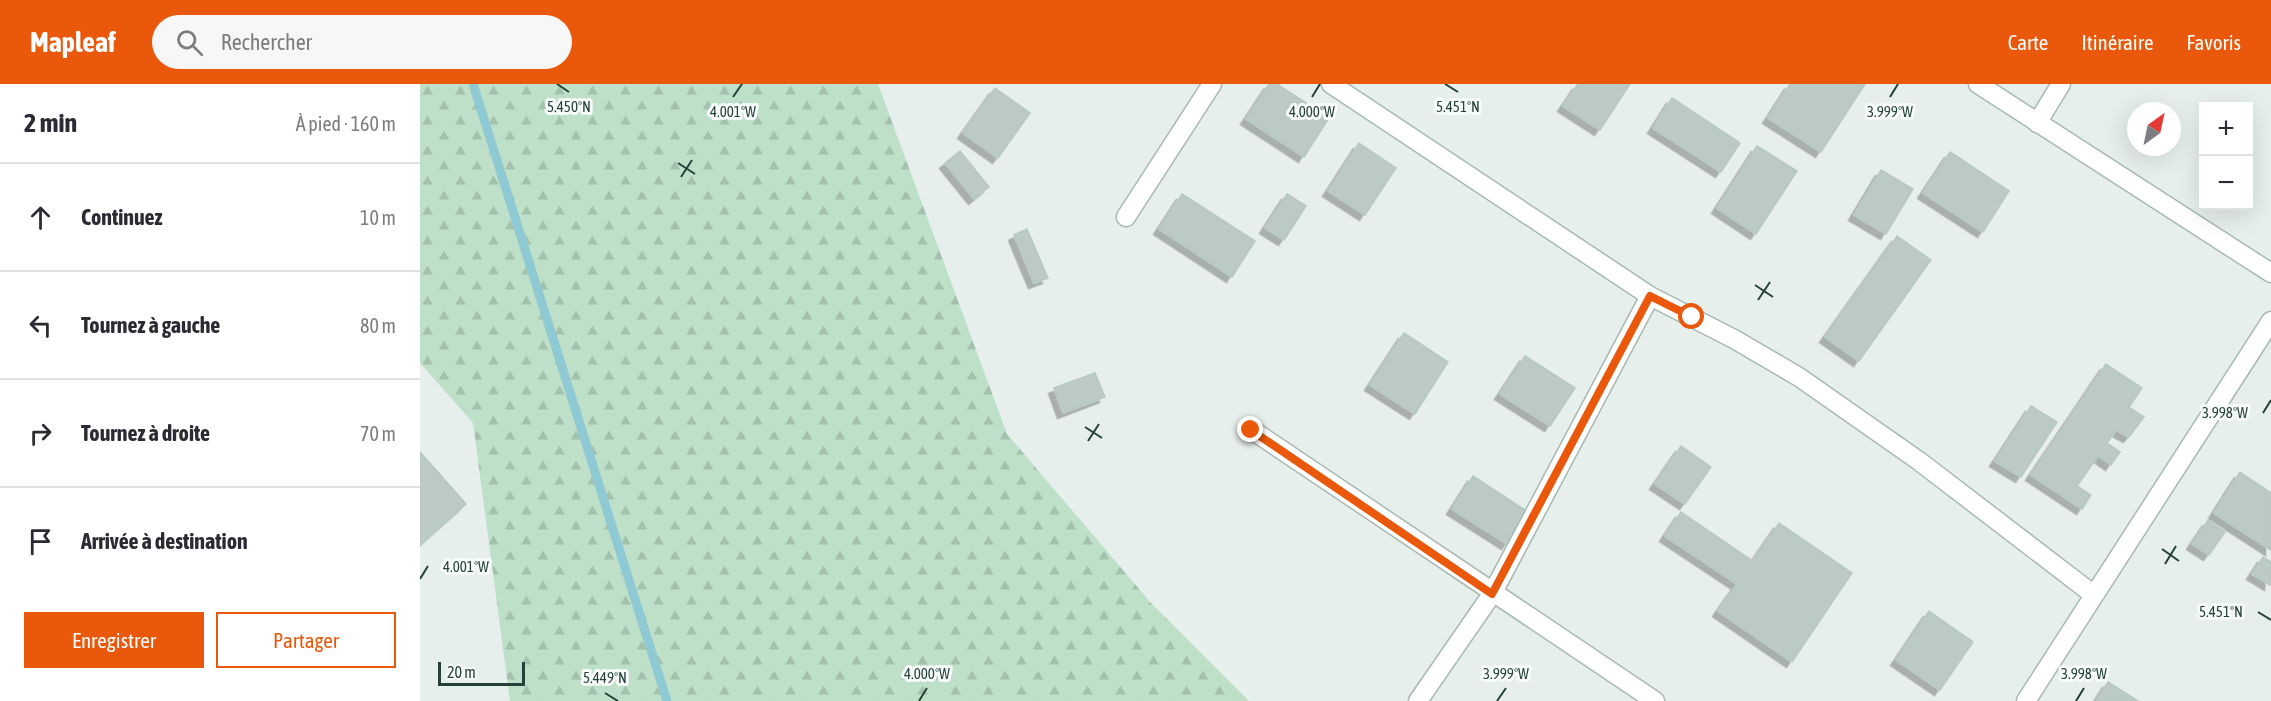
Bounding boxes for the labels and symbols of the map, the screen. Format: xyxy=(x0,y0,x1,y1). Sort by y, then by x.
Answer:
text: 5.450°N xyxy=(547,98,591,115)
text: 5.451°N xyxy=(1436,98,1480,115)
north arrow xyxy=(2127,102,2181,156)
text: 4.001°W xyxy=(710,103,756,120)
text: 4.000°W xyxy=(1289,103,1335,120)
text: 3.999°W xyxy=(1867,103,1913,120)
route start xyxy=(1678,303,1704,329)
text: 3.998°W xyxy=(2202,404,2248,421)
route end xyxy=(1237,416,1263,442)
text: 4.001°W xyxy=(443,558,489,575)
text: 5.451°N xyxy=(2199,603,2243,620)
scale bar xyxy=(438,659,525,686)
text: 4.000°W xyxy=(904,665,950,682)
text: 3.999°W xyxy=(1483,665,1529,682)
text: 3.998°W xyxy=(2061,665,2107,682)
text: 5.449°N xyxy=(583,669,627,686)

